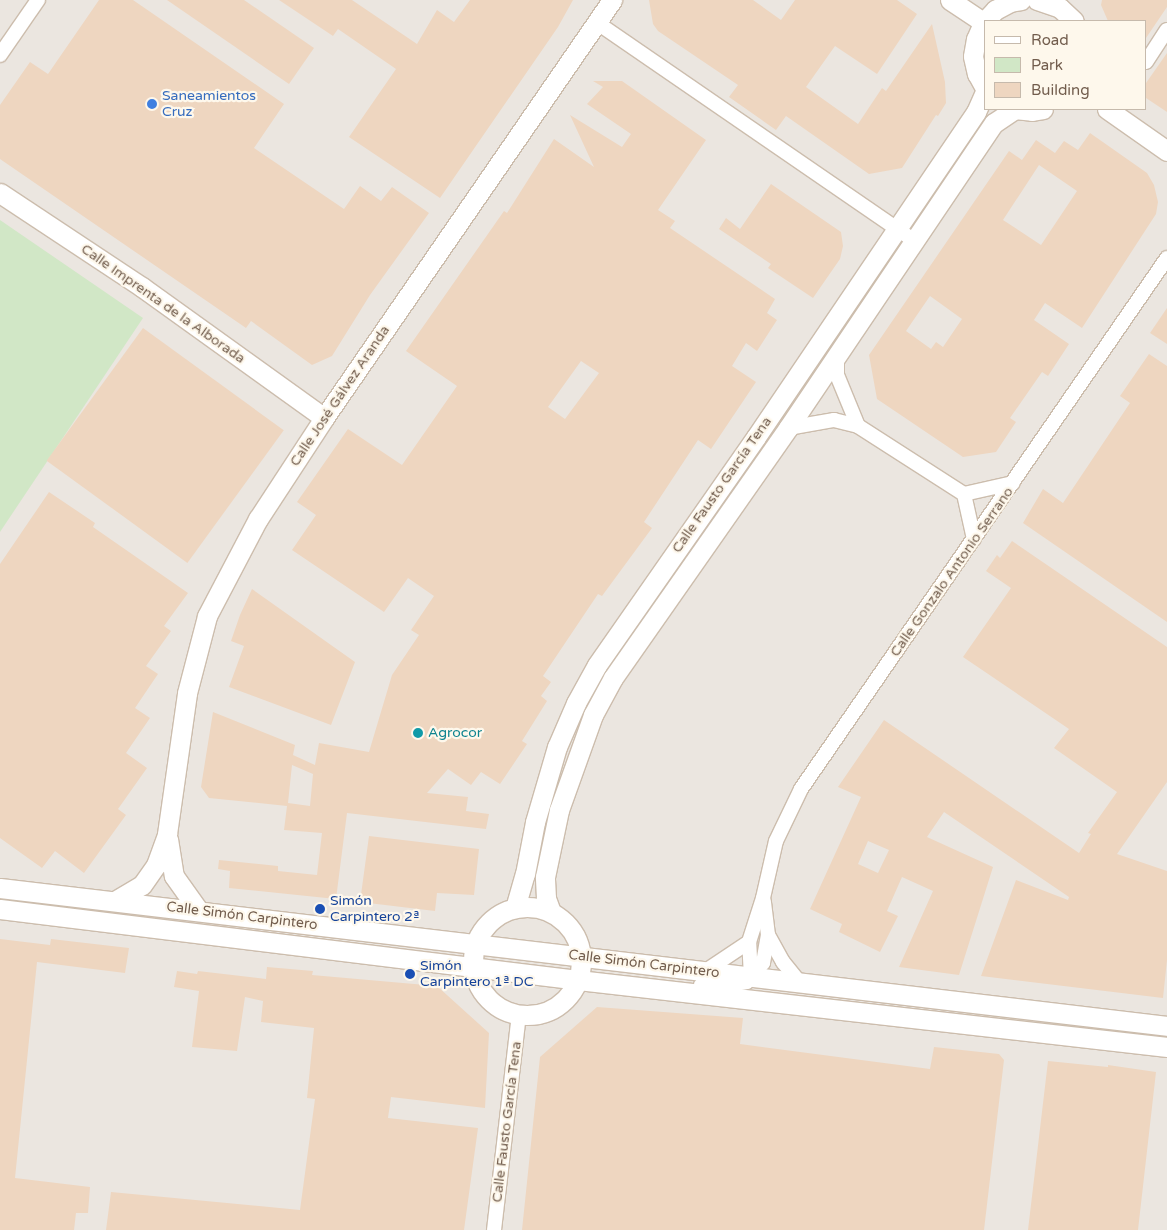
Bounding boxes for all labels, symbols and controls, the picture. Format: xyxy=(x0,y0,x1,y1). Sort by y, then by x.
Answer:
legend xyxy=(984,20,1147,110)
text: Road xyxy=(1031,31,1069,49)
text: Park xyxy=(1031,56,1063,74)
text: Building xyxy=(1031,81,1090,99)
place label: Saneamientos Cruz xyxy=(162,88,256,120)
marker: Saneamientos Cruz xyxy=(146,98,158,110)
street label: Calle Imprenta de la Alborada xyxy=(78,241,248,367)
street label: Calle José Gálvez Aranda xyxy=(287,322,393,470)
street label: Calle Fausto García Tena xyxy=(669,414,775,556)
street label: Calle Gonzalo Antonio Serrano xyxy=(887,484,1017,660)
place label: Agrocor xyxy=(428,725,482,741)
marker: Agrocor xyxy=(412,727,424,739)
place label: Simón Carpintero 2ª xyxy=(330,893,420,926)
street label: Calle Simón Carpintero xyxy=(165,898,319,934)
marker: Simón Carpintero 2ª xyxy=(314,903,326,915)
street label: Calle Simón Carpintero xyxy=(567,946,721,982)
place label: Simón Carpintero 1ª DC xyxy=(420,958,534,990)
marker: Simón Carpintero 1ª DC xyxy=(404,968,416,980)
street label: Calle Fausto García Tena xyxy=(489,1041,525,1203)

